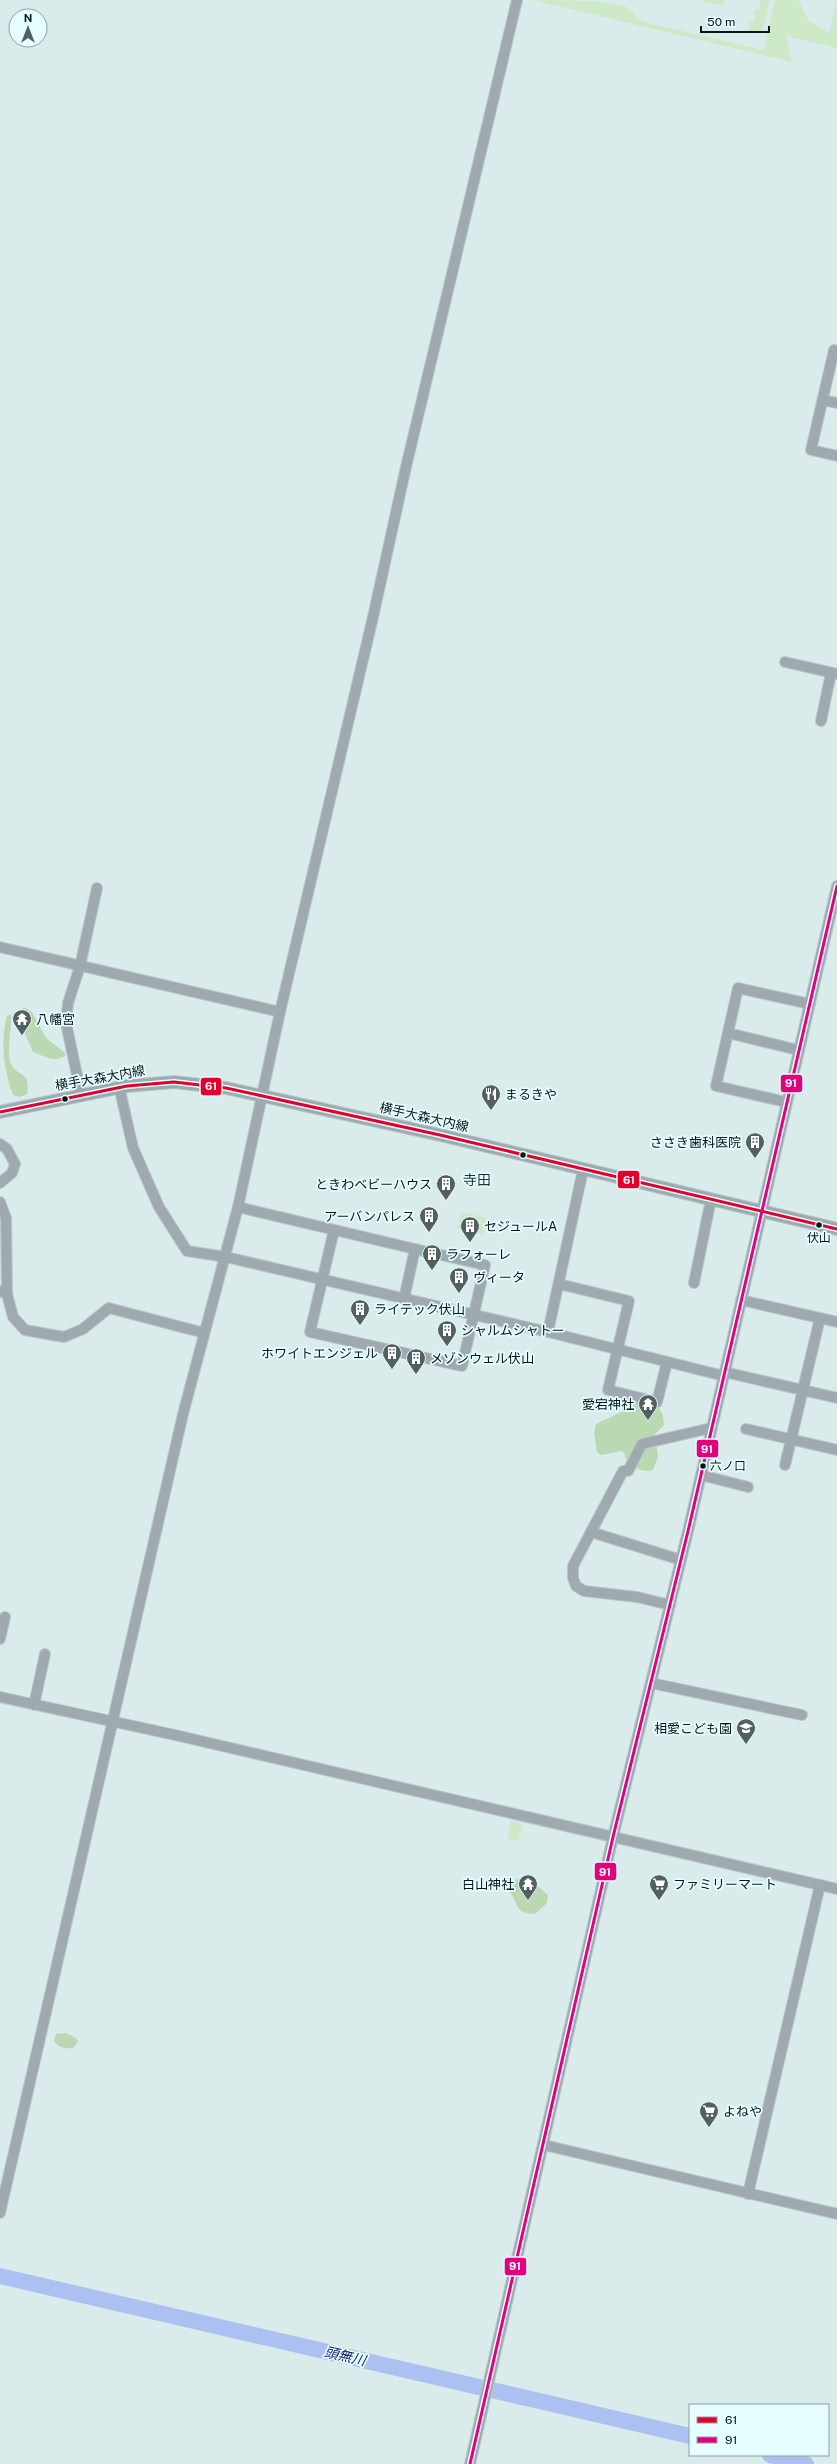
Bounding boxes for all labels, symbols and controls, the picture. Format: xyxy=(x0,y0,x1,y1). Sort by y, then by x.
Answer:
north arrow xyxy=(8,8,48,48)
scale bar xyxy=(701,8,769,34)
text: N xyxy=(24,12,32,24)
text: 50 m xyxy=(707,15,735,29)
temple icon: 八幡宮 xyxy=(11,1008,33,1036)
place label: 八幡宮 xyxy=(36,1012,75,1027)
street label: 横手大森大内線 xyxy=(54,1063,146,1093)
line badge: 91 xyxy=(780,1074,803,1093)
line badge: 61 xyxy=(200,1077,222,1096)
text: 91 xyxy=(785,1077,797,1089)
text: 61 xyxy=(205,1080,217,1092)
restaurant icon: まるきや xyxy=(480,1083,502,1111)
place label: まるきや xyxy=(505,1087,557,1102)
unlabelled marker xyxy=(60,1094,70,1104)
street label: 横手大森大内線 xyxy=(378,1099,470,1135)
building icon: ささき歯科医院 xyxy=(744,1131,766,1159)
place label: ささき歯科医院 xyxy=(650,1135,741,1150)
unlabelled marker xyxy=(518,1150,528,1160)
line badge: 61 xyxy=(617,1170,640,1189)
district label: 寺田 xyxy=(463,1172,491,1188)
building icon: ときわベビーハウス xyxy=(435,1173,457,1201)
text: 61 xyxy=(623,1174,635,1186)
place label: ときわベビーハウス xyxy=(315,1177,432,1192)
building icon: アーバンパレス xyxy=(418,1205,440,1233)
place label: アーバンパレス xyxy=(324,1209,415,1224)
building icon: セジュールA xyxy=(459,1215,481,1243)
place label: セジュールA xyxy=(484,1219,557,1234)
marker: 伏山 xyxy=(814,1220,824,1230)
place label: 伏山 xyxy=(807,1231,831,1245)
building icon: ラフォーレ xyxy=(421,1243,443,1271)
place label: ラフォーレ xyxy=(446,1247,511,1262)
building icon: ヴィータ xyxy=(448,1266,470,1294)
place label: ヴィータ xyxy=(473,1270,525,1285)
building icon: ライテック伏山 xyxy=(349,1298,371,1326)
place label: ライテック伏山 xyxy=(374,1302,465,1317)
building icon: シャルムシャトー xyxy=(436,1319,458,1347)
place label: シャルムシャトー xyxy=(461,1323,565,1338)
building icon: ホワイトエンジェル xyxy=(381,1342,403,1370)
place label: ホワイトエンジェル xyxy=(261,1346,378,1361)
building icon: メゾンウェル伏山 xyxy=(405,1347,427,1375)
place label: メゾンウェル伏山 xyxy=(430,1351,534,1366)
temple icon: 愛宕神社 xyxy=(637,1393,659,1421)
place label: 愛宕神社 xyxy=(582,1397,634,1412)
line badge: 91 xyxy=(696,1439,719,1458)
text: 91 xyxy=(701,1443,713,1455)
place label: 六ノ口 xyxy=(710,1459,746,1473)
marker: 六ノ口 xyxy=(698,1461,708,1471)
school or university icon: 相愛こども園 xyxy=(735,1717,757,1745)
place label: 相愛こども園 xyxy=(654,1721,732,1736)
line badge: 91 xyxy=(594,1862,617,1881)
text: 91 xyxy=(599,1866,611,1878)
temple icon: 白山神社 xyxy=(517,1873,539,1901)
supermarket icon: ファミリーマート xyxy=(648,1873,670,1901)
place label: 白山神社 xyxy=(462,1877,514,1892)
place label: ファミリーマート xyxy=(673,1877,777,1892)
supermarket icon: よねや xyxy=(698,2100,720,2128)
place label: よねや xyxy=(723,2104,762,2119)
line badge: 91 xyxy=(504,2257,527,2276)
text: 91 xyxy=(509,2260,521,2272)
water label: 頭無川 xyxy=(323,2343,369,2369)
legend xyxy=(689,2404,829,2456)
text: 61 xyxy=(725,2413,737,2427)
text: 91 xyxy=(725,2433,737,2447)

